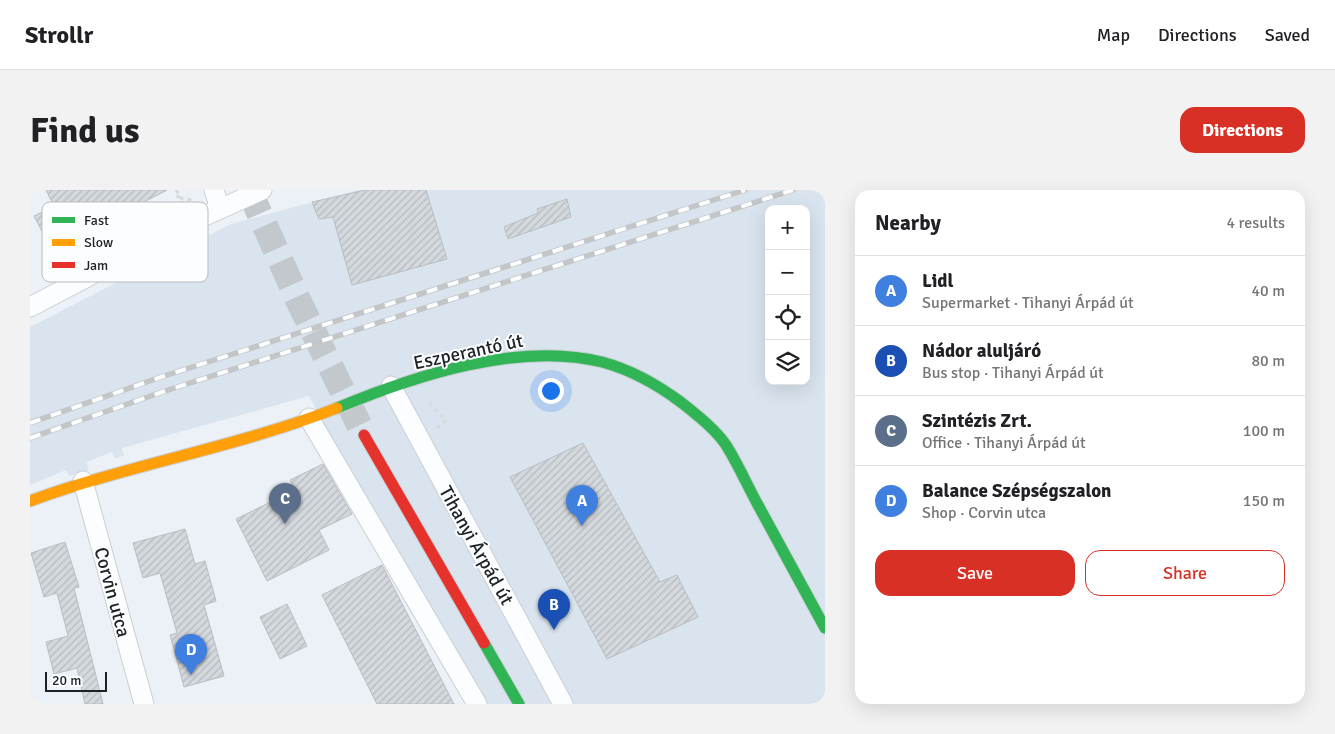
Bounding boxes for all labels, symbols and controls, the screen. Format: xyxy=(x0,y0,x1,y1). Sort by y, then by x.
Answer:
text: Strollr xyxy=(25,20,93,50)
text: Map xyxy=(1097,24,1130,46)
text: Directions xyxy=(1158,24,1237,46)
text: Saved xyxy=(1265,24,1310,46)
button: Directions xyxy=(1180,107,1305,153)
text: Find us xyxy=(30,109,140,152)
legend xyxy=(42,202,208,282)
map controls xyxy=(765,205,810,385)
button: + xyxy=(765,205,810,250)
text: Nearby xyxy=(875,210,941,236)
text: Fast xyxy=(84,212,109,229)
text: 4 results xyxy=(1226,213,1285,233)
text: Slow xyxy=(84,234,113,251)
button: − xyxy=(765,250,810,295)
text: Jam xyxy=(84,257,108,274)
text: Lidl xyxy=(922,269,954,293)
text: A xyxy=(886,281,896,301)
text: 40 m xyxy=(1251,281,1285,301)
text: Supermarket · Tihanyi Árpád út xyxy=(922,293,1134,313)
button: locate xyxy=(765,295,810,340)
street label: Eszperantó út xyxy=(411,329,526,375)
text: Nádor aluljáró xyxy=(922,339,1041,363)
button: layers xyxy=(765,340,810,385)
text: B xyxy=(886,351,896,371)
text: 80 m xyxy=(1251,351,1285,371)
text: Bus stop · Tihanyi Árpád út xyxy=(922,363,1104,383)
your location xyxy=(538,378,564,404)
text: Szintézis Zrt. xyxy=(922,409,1032,433)
text: C xyxy=(886,421,896,441)
text: 100 m xyxy=(1243,421,1285,441)
text: Office · Tihanyi Árpád út xyxy=(922,433,1086,453)
text: Balance Szépségszalon xyxy=(922,479,1111,503)
street label: Tihanyi Árpád út xyxy=(434,482,519,610)
pin: C xyxy=(269,483,301,524)
pin: A xyxy=(566,485,598,526)
text: D xyxy=(886,491,896,511)
text: 150 m xyxy=(1243,491,1285,511)
text: Shop · Corvin utca xyxy=(922,503,1046,523)
street label: Corvin utca xyxy=(88,545,136,640)
button: Save xyxy=(875,550,1075,596)
button: Share xyxy=(1085,550,1285,596)
pin: B xyxy=(538,589,570,630)
pin: D xyxy=(175,634,207,675)
scale bar xyxy=(45,669,108,692)
text: 20 m xyxy=(52,672,81,689)

